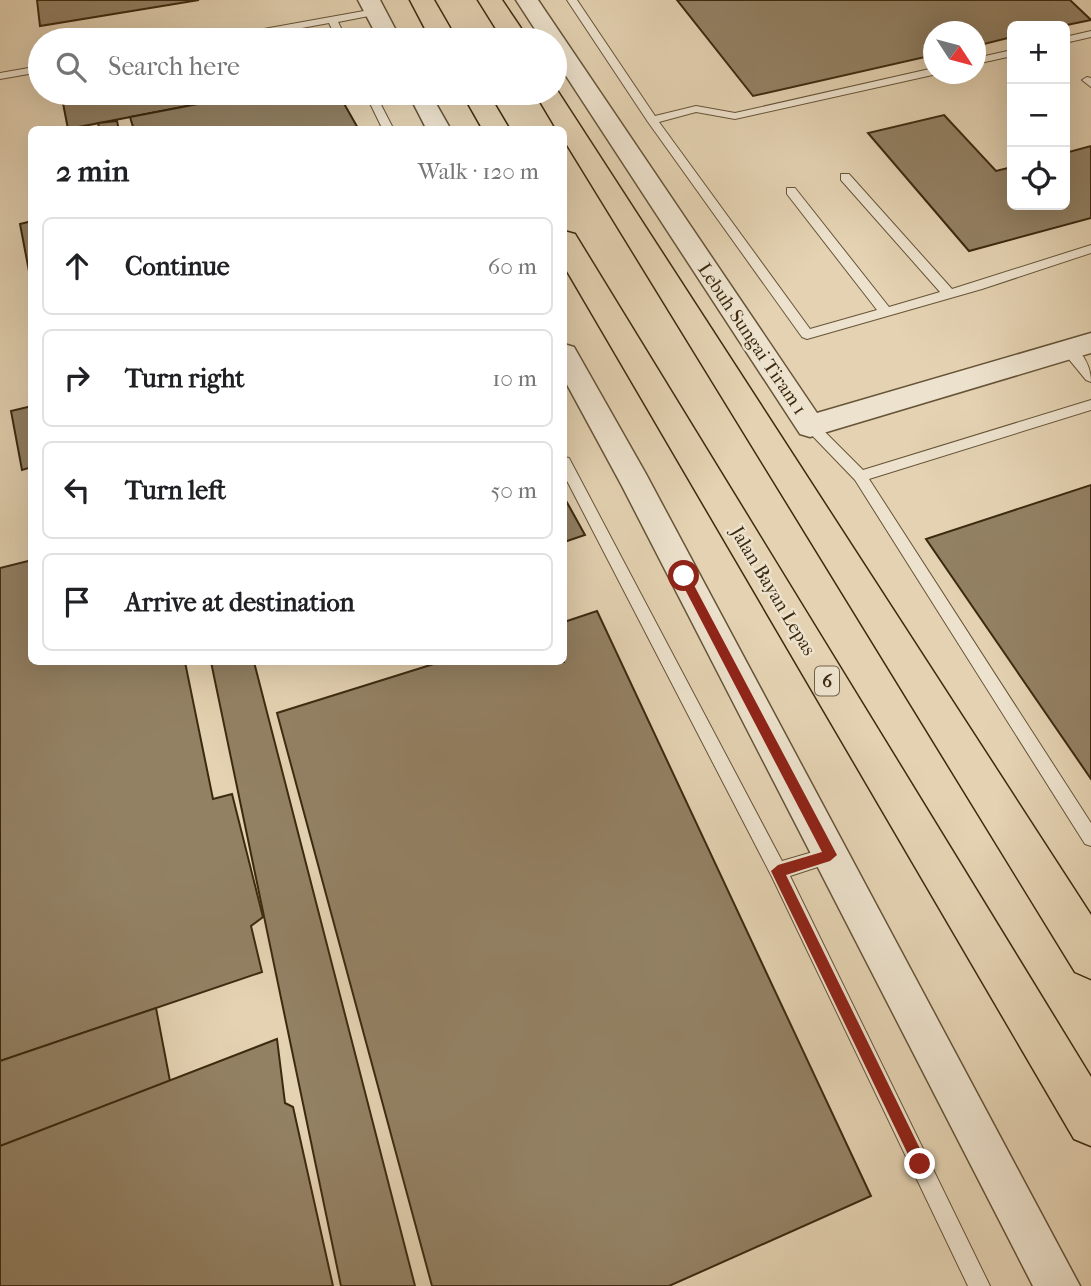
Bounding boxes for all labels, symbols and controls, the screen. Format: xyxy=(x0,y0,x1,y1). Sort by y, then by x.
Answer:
north arrow xyxy=(923,21,986,84)
map controls xyxy=(1007,21,1070,210)
button: + xyxy=(1007,21,1070,84)
search box xyxy=(28,28,567,105)
icon: search xyxy=(52,48,90,86)
text: Search here xyxy=(108,51,240,82)
button: − xyxy=(1007,84,1070,147)
button: locate xyxy=(1007,147,1070,210)
text: 2 min xyxy=(56,154,129,189)
text: Walk · 120 m xyxy=(418,158,539,185)
icon: ahead xyxy=(58,247,96,285)
text: Continue xyxy=(125,251,230,282)
text: 60 m xyxy=(488,253,537,280)
street label: Lebuh Sungai Tiram 1 xyxy=(693,259,811,419)
icon: right xyxy=(58,359,96,397)
text: Turn right xyxy=(125,363,245,394)
text: 10 m xyxy=(492,365,537,392)
icon: left xyxy=(58,471,96,509)
text: Turn left xyxy=(125,475,226,506)
text: 50 m xyxy=(490,477,537,504)
street label: Jalan Bayan Lepas xyxy=(725,521,820,659)
route start xyxy=(668,560,699,591)
icon: arrive xyxy=(58,583,96,621)
text: Arrive at destination xyxy=(125,587,355,618)
road number: 6 xyxy=(815,666,839,696)
route end xyxy=(904,1148,935,1179)

